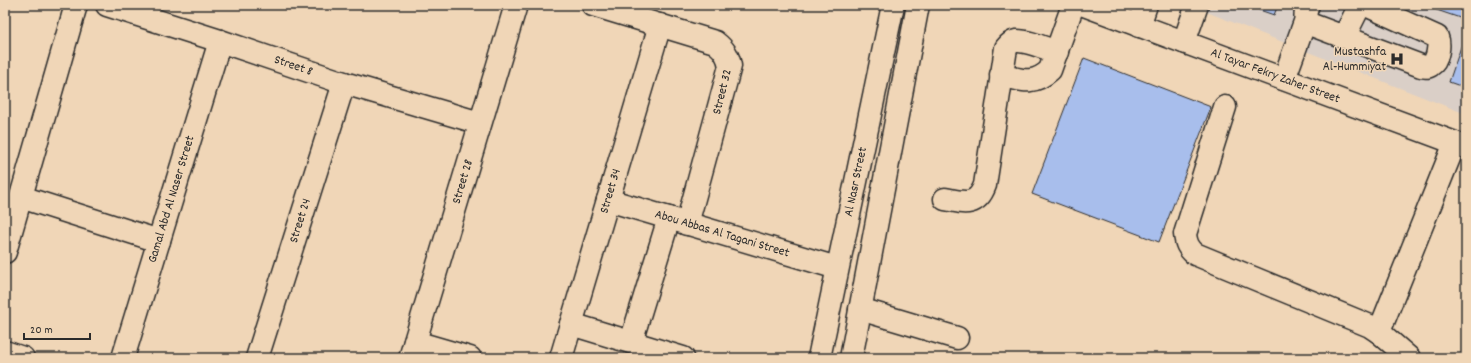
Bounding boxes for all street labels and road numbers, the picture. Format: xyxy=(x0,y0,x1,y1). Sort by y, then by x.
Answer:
street label: Al Tayar Fekry Zaher Street xyxy=(1208,43,1343,109)
street label: Street 8 xyxy=(271,50,315,81)
street label: Street 32 xyxy=(708,67,738,117)
street label: Gamal Abd Al Naser Street xyxy=(143,133,200,265)
street label: Al Nasr Street xyxy=(839,145,873,218)
street label: Street 28 xyxy=(447,157,479,206)
street label: Street 34 xyxy=(595,167,626,216)
street label: Street 24 xyxy=(284,196,316,245)
street label: Abou Abbas Al Tagani Street xyxy=(653,205,792,263)

